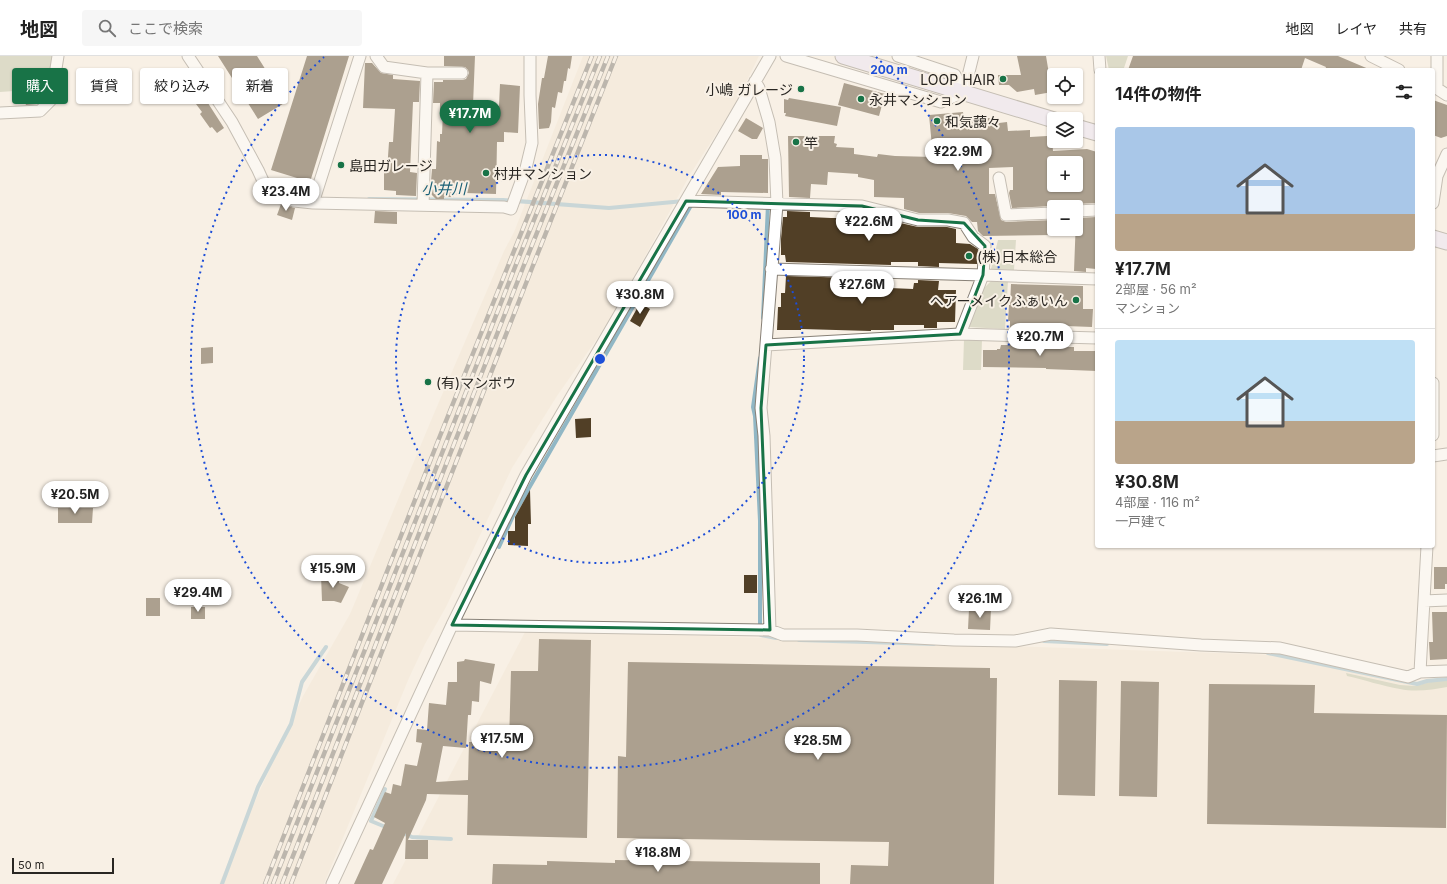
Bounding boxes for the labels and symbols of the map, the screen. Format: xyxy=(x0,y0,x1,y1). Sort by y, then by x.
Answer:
text: 200 m xyxy=(870,62,908,77)
place label: LOOP HAIR xyxy=(920,71,995,88)
marker: LOOP HAIR xyxy=(998,74,1008,84)
place label: 小嶋 ガレージ xyxy=(705,81,793,98)
marker: 小嶋 ガレージ xyxy=(796,84,806,94)
place label: 永井マンション xyxy=(869,91,967,108)
marker: 永井マンション xyxy=(856,94,866,104)
pin: ¥17.7M xyxy=(437,100,503,134)
place label: 和気藹々 xyxy=(945,113,1001,130)
marker: 和気藹々 xyxy=(932,116,942,126)
place label: 竿 xyxy=(804,134,818,151)
marker: 竿 xyxy=(791,137,801,147)
pin: ¥22.9M xyxy=(925,138,991,172)
place label: 島田ガレージ xyxy=(349,157,433,174)
marker: 島田ガレージ xyxy=(336,160,346,170)
place label: 村井マンション xyxy=(494,165,592,182)
marker: 村井マンション xyxy=(481,168,491,178)
pin: ¥23.4M xyxy=(253,178,319,212)
water label: 小井川 xyxy=(421,179,468,198)
text: 100 m xyxy=(726,207,762,222)
pin: ¥22.6M xyxy=(836,208,902,242)
place label: (株)日本総合 xyxy=(977,248,1057,265)
marker: (株)日本総合 xyxy=(964,251,974,261)
pin: ¥27.6M xyxy=(829,271,895,305)
pin: ¥30.8M xyxy=(607,281,673,315)
place label: ヘアーメイクふぁいん xyxy=(930,292,1068,309)
marker: ヘアーメイクふぁいん xyxy=(1071,295,1081,305)
pin: ¥20.7M xyxy=(1007,323,1073,357)
centre of rings xyxy=(593,352,607,366)
place label: (有)マンボウ xyxy=(436,374,516,391)
marker: (有)マンボウ xyxy=(423,377,433,387)
pin: ¥20.5M xyxy=(42,481,108,515)
pin: ¥15.9M xyxy=(300,555,366,589)
pin: ¥29.4M xyxy=(165,579,231,613)
pin: ¥26.1M xyxy=(947,585,1013,619)
pin: ¥17.5M xyxy=(469,725,535,759)
pin: ¥28.5M xyxy=(785,727,851,761)
pin: ¥18.8M xyxy=(625,839,691,873)
scale bar xyxy=(12,856,114,875)

